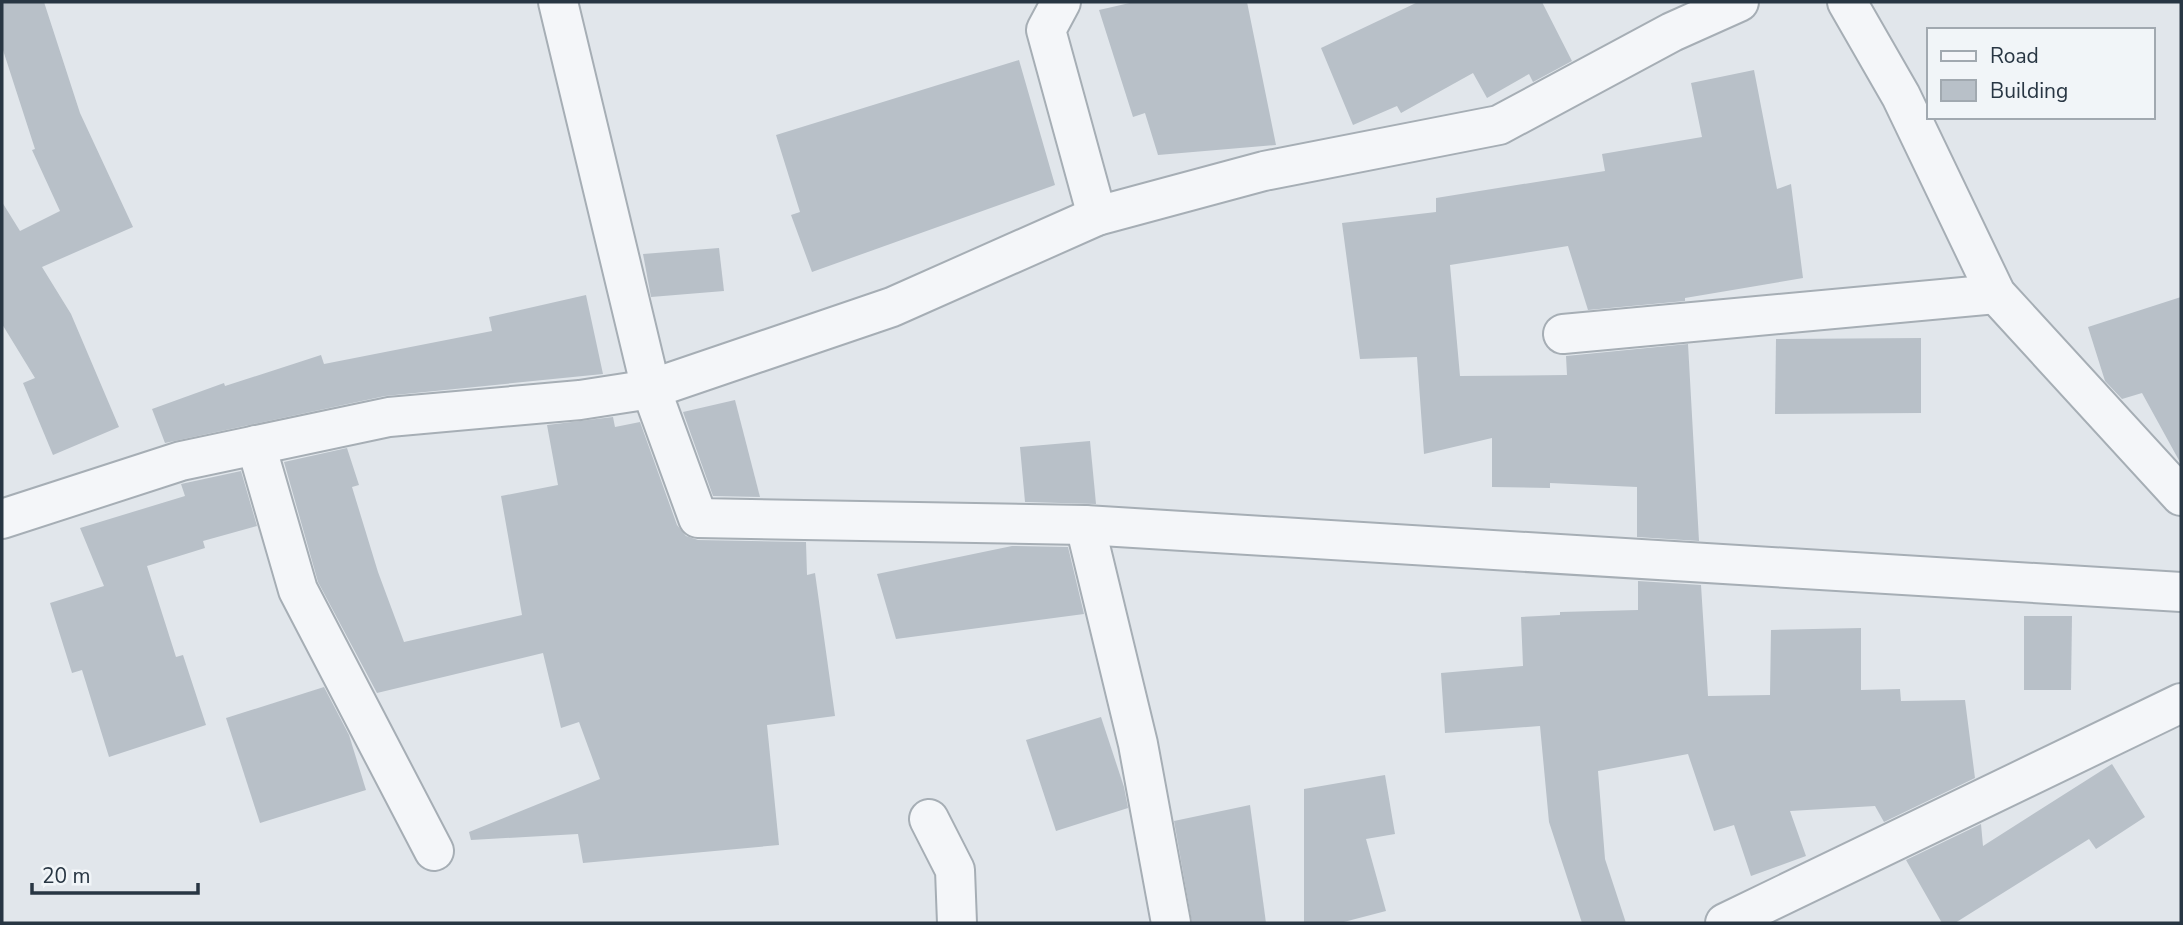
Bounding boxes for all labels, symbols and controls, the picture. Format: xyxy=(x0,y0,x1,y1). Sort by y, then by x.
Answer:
legend xyxy=(1927,28,2155,119)
text: Road xyxy=(1990,42,2039,70)
text: Building xyxy=(1990,77,2068,105)
scale bar xyxy=(32,852,198,896)
text: 20 m xyxy=(42,862,91,890)

